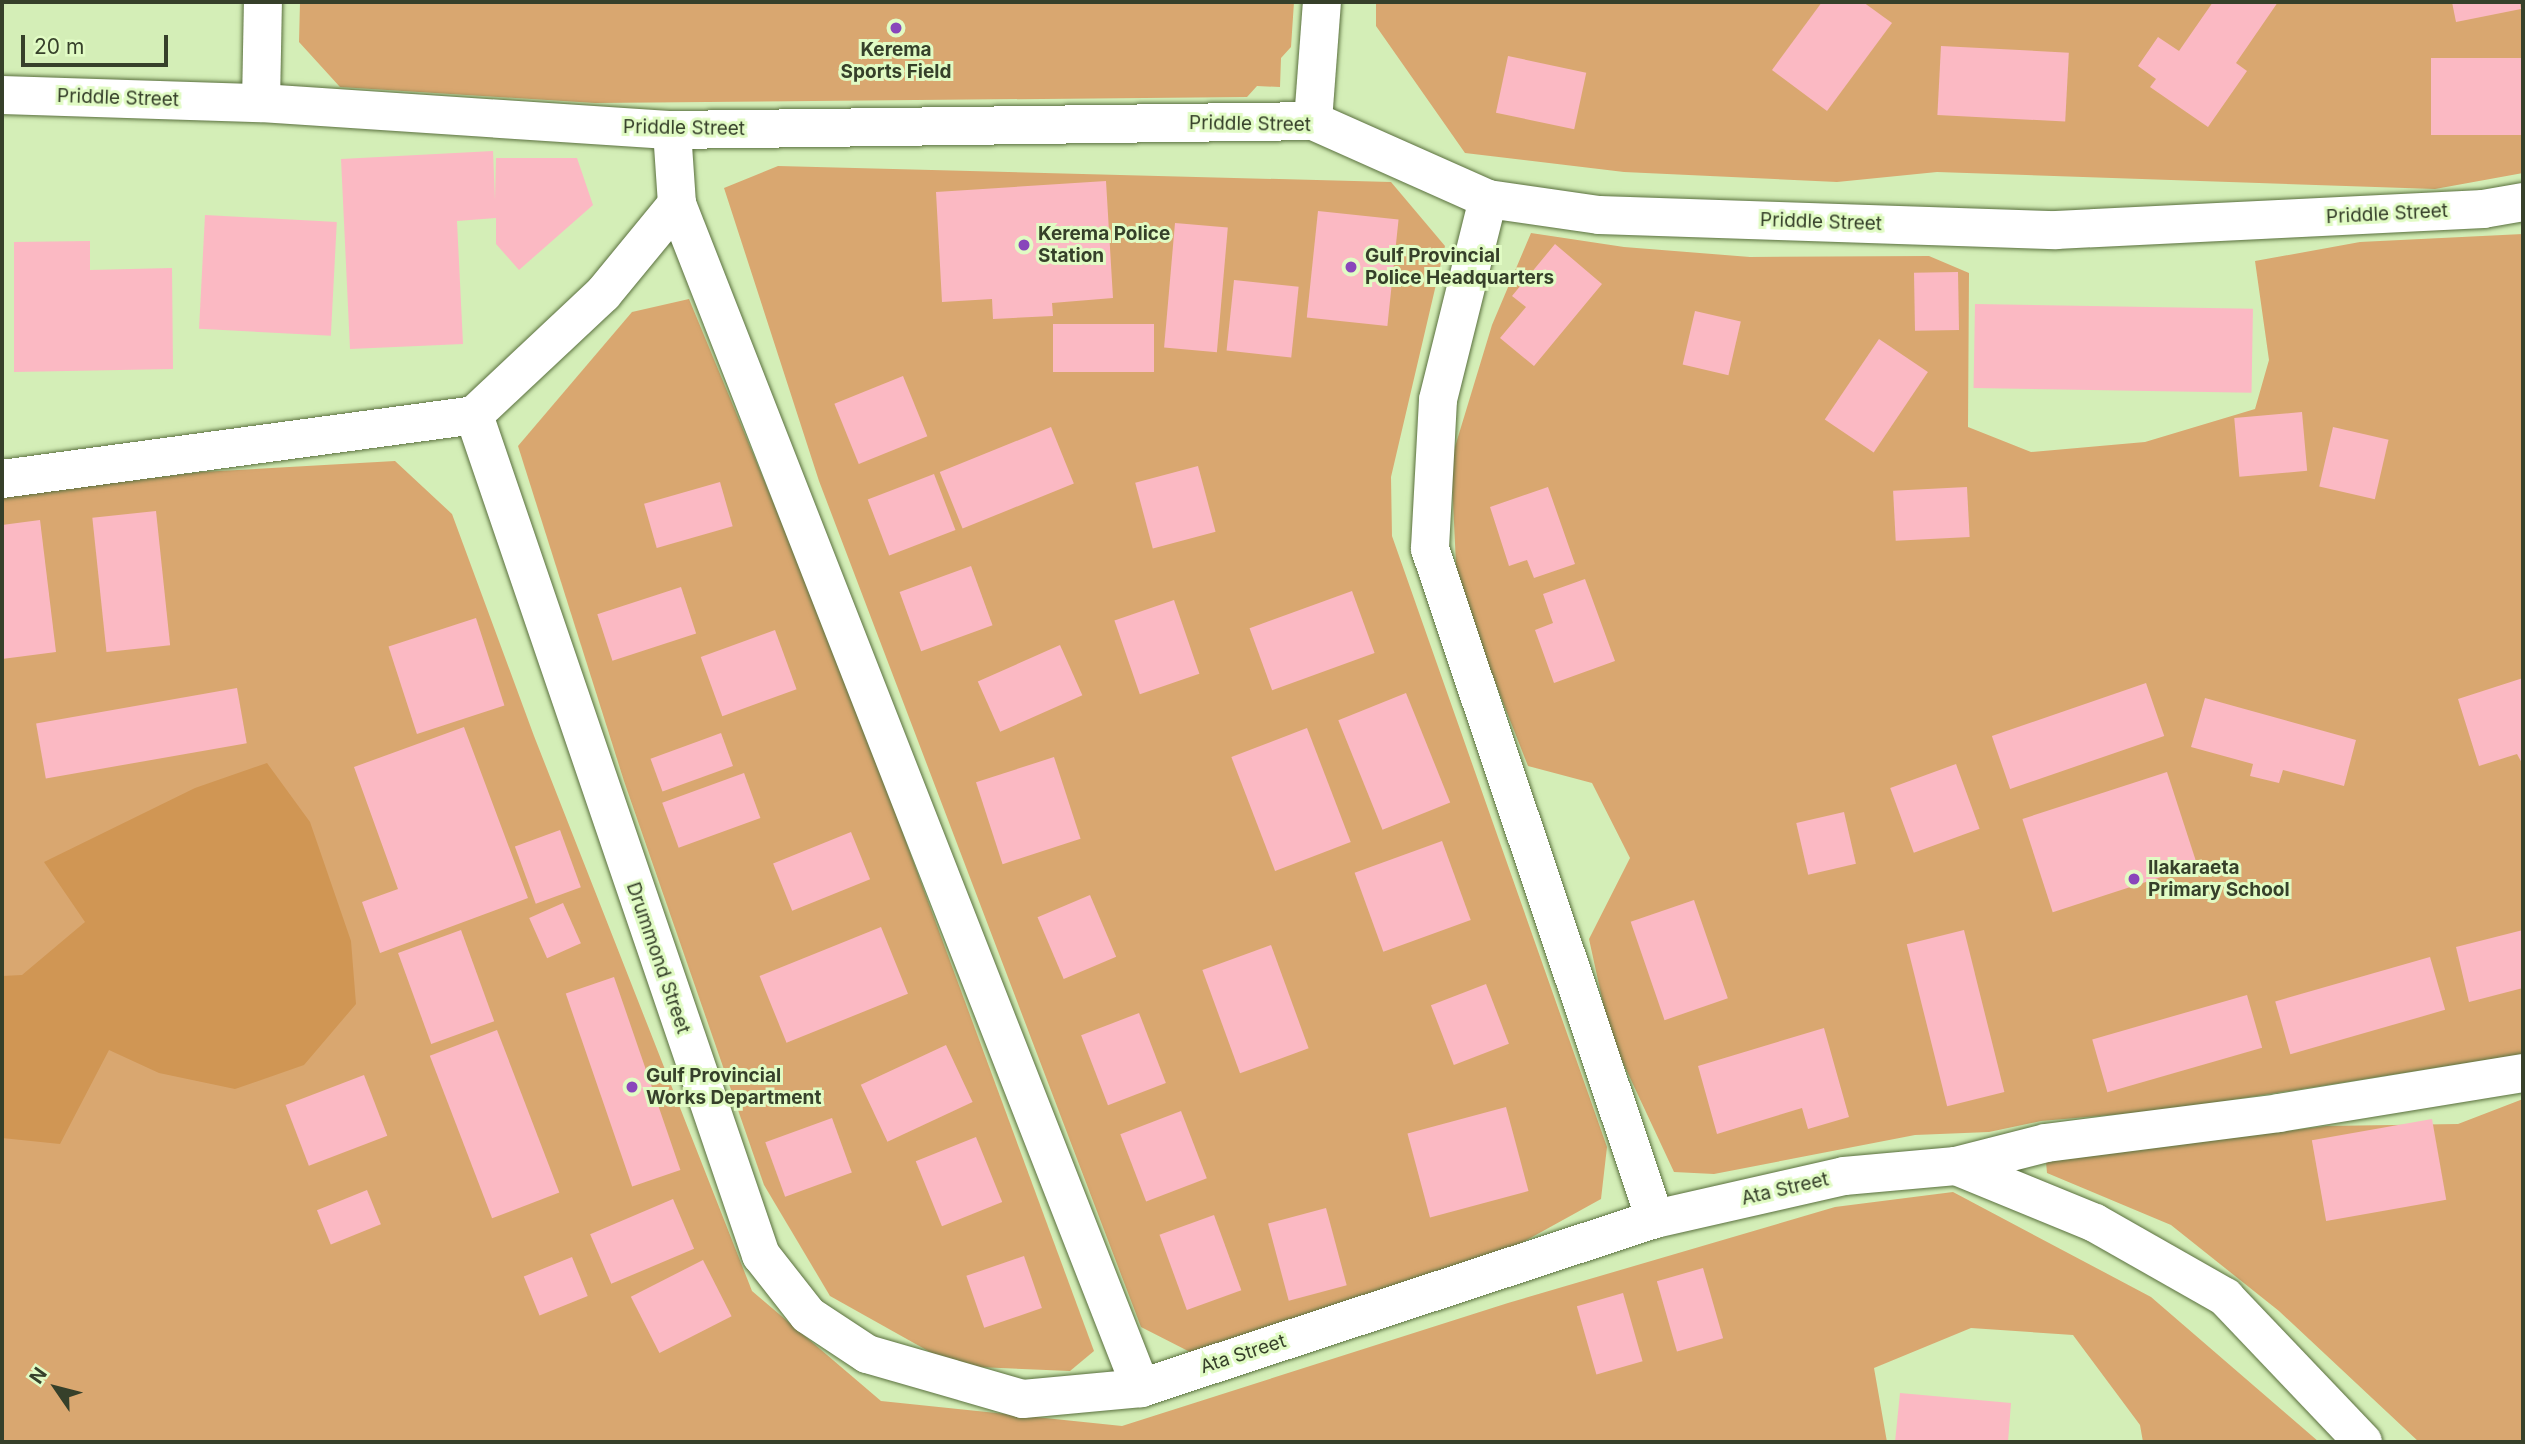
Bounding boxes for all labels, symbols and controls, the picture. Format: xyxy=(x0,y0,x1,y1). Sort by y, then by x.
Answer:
marker: Kerema Sports Field xyxy=(888,20,904,36)
scale bar xyxy=(24,21,172,65)
text: 20 m xyxy=(34,34,84,59)
place label: Kerema Sports Field xyxy=(841,39,951,83)
street label: Priddle Street xyxy=(57,84,179,112)
street label: Priddle Street xyxy=(1189,112,1311,136)
street label: Priddle Street xyxy=(623,116,745,140)
street label: Priddle Street xyxy=(2325,199,2449,229)
street label: Priddle Street xyxy=(1760,208,1882,236)
place label: Kerema Police Station xyxy=(1038,223,1170,267)
marker: Kerema Police Station xyxy=(1016,237,1032,253)
place label: Gulf Provincial Police Headquarters xyxy=(1365,245,1554,289)
marker: Gulf Provincial Police Headquarters xyxy=(1343,259,1359,275)
place label: Ilakaraeta Primary School xyxy=(2148,857,2290,901)
marker: Ilakaraeta Primary School xyxy=(2126,871,2142,887)
street label: Drummond Street xyxy=(621,879,695,1037)
place label: Gulf Provincial Works Department xyxy=(646,1065,821,1109)
marker: Gulf Provincial Works Department xyxy=(624,1079,640,1095)
street label: Ata Street xyxy=(1739,1168,1831,1210)
street label: Ata Street xyxy=(1197,1329,1289,1379)
north arrow xyxy=(21,1353,91,1423)
text: N xyxy=(25,1363,52,1388)

